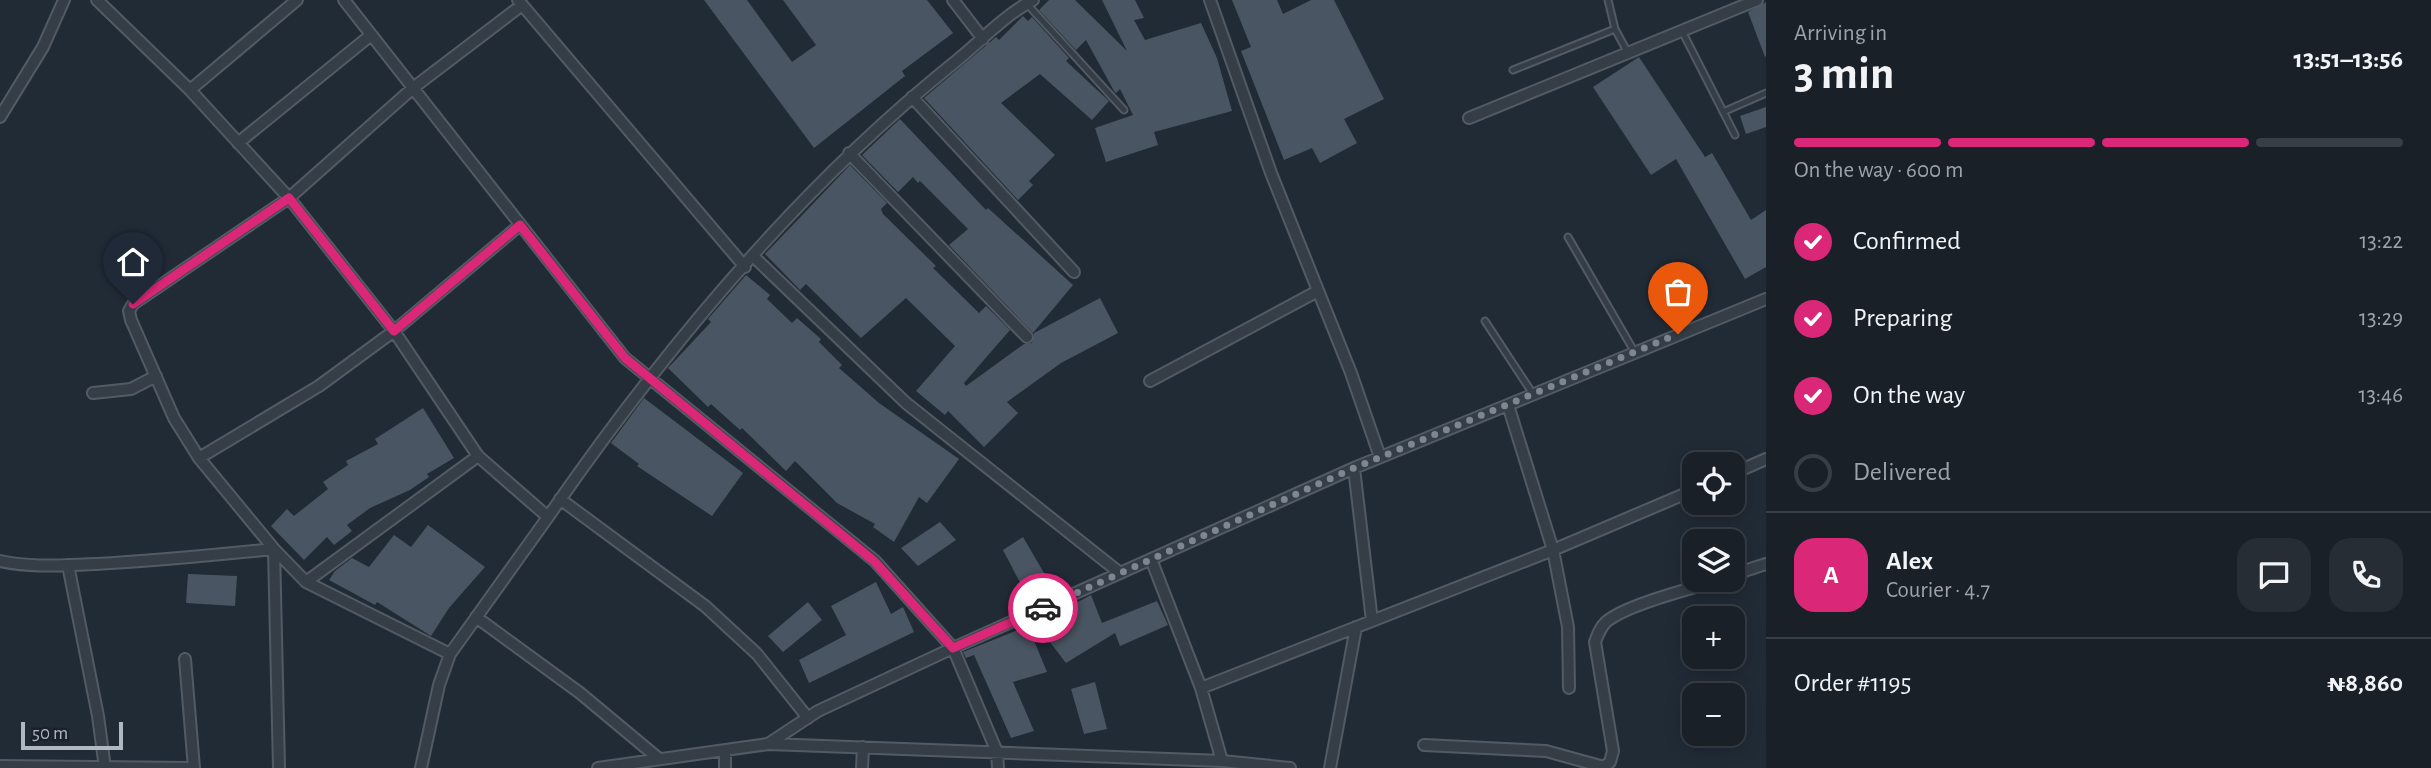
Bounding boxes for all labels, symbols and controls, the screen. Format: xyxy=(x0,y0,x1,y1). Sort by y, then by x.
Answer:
text: Arriving in xyxy=(1794,22,1887,45)
text: 13:51–13:56 xyxy=(2294,46,2403,72)
text: 3 min xyxy=(1794,51,1894,97)
text: On the way · 600 m xyxy=(1794,159,1963,182)
icon: check xyxy=(1794,223,1832,261)
text: Confirmed xyxy=(1853,228,1961,254)
text: 13:22 xyxy=(2359,230,2403,253)
pin xyxy=(103,232,163,304)
icon: home xyxy=(114,243,152,281)
pin xyxy=(1648,262,1708,334)
icon: bag xyxy=(1659,273,1697,311)
icon: check xyxy=(1794,300,1832,338)
text: Preparing xyxy=(1853,305,1952,331)
text: 13:29 xyxy=(2359,307,2403,330)
icon: check xyxy=(1794,377,1832,415)
text: On the way xyxy=(1853,382,1965,408)
text: 13:46 xyxy=(2358,384,2403,407)
map controls xyxy=(1682,452,1745,746)
button: locate xyxy=(1682,452,1745,515)
text: Delivered xyxy=(1853,459,1951,485)
button: layers xyxy=(1682,529,1745,592)
button: chat xyxy=(2237,538,2311,612)
button: phone xyxy=(2329,538,2403,612)
text: Alex xyxy=(1886,548,1933,574)
text: A xyxy=(1823,562,1839,588)
courier xyxy=(1008,573,1078,643)
text: Courier · 4.7 xyxy=(1886,579,1990,602)
icon: car xyxy=(1024,589,1062,627)
button: + xyxy=(1682,606,1745,669)
text: Order #1195 xyxy=(1794,670,1911,696)
text: ₦8,860 xyxy=(2327,670,2403,696)
button: − xyxy=(1682,683,1745,746)
scale bar xyxy=(21,719,122,751)
text: 50 m xyxy=(32,724,68,743)

